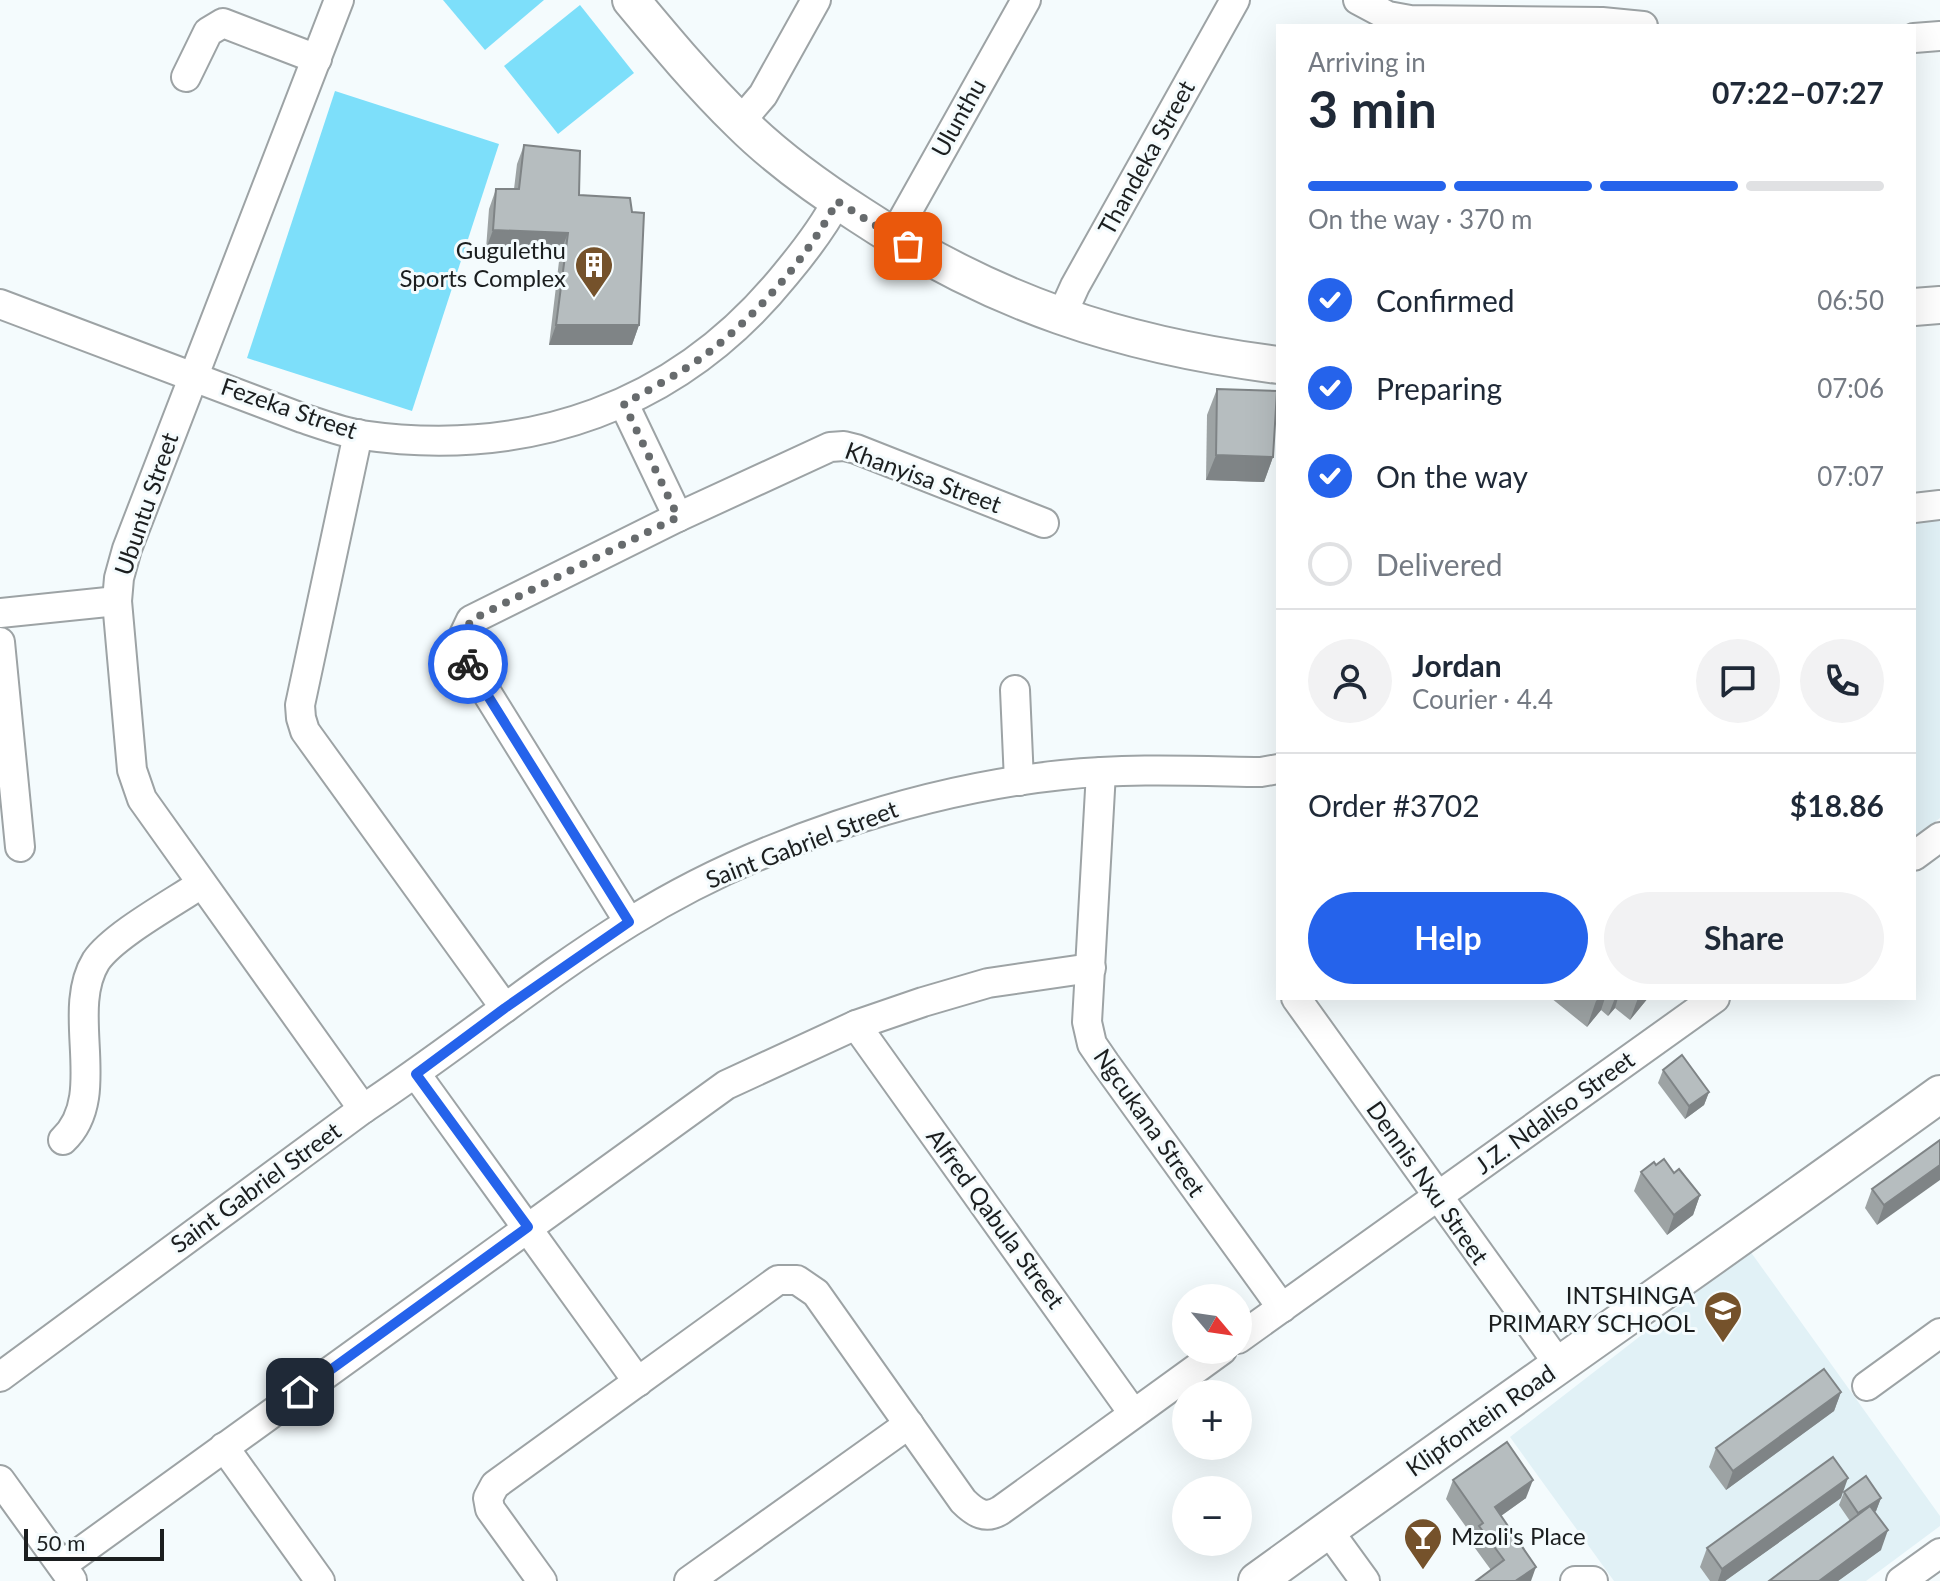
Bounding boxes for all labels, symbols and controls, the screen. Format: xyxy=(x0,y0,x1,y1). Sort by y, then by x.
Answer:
text: Arriving in xyxy=(1308,46,1426,78)
street label: Ulunthu xyxy=(924,73,991,162)
text: 07:22–07:27 xyxy=(1712,74,1884,110)
street label: Thandeka Street xyxy=(1091,75,1200,240)
text: 3 min xyxy=(1308,77,1437,139)
text: On the way · 370 m xyxy=(1308,203,1532,235)
pin xyxy=(874,212,942,280)
icon: bag xyxy=(886,224,930,268)
place label: Gugulethu Sports Complex xyxy=(400,235,566,292)
building icon: Gugulethu Sports Complex xyxy=(573,244,615,299)
icon: check xyxy=(1308,278,1352,322)
text: Confirmed xyxy=(1376,282,1515,318)
text: 06:50 xyxy=(1817,284,1884,316)
icon: check xyxy=(1308,366,1352,410)
text: Preparing xyxy=(1376,370,1502,406)
street label: Fezeka Street xyxy=(218,371,362,445)
text: 07:06 xyxy=(1817,372,1884,404)
street label: Ubuntu Street xyxy=(108,428,184,579)
street label: Khanyisa Street xyxy=(841,435,1006,518)
icon: check xyxy=(1308,454,1352,498)
text: On the way xyxy=(1376,458,1528,494)
text: 07:07 xyxy=(1817,460,1884,492)
text: Delivered xyxy=(1376,546,1503,582)
courier xyxy=(428,624,508,704)
button: person xyxy=(1308,639,1392,723)
button: chat xyxy=(1696,639,1780,723)
button: phone xyxy=(1800,639,1884,723)
icon: bike xyxy=(446,642,490,686)
text: Jordan xyxy=(1412,647,1502,683)
text: Courier · 4.4 xyxy=(1412,683,1553,715)
text: Order #3702 xyxy=(1308,787,1480,823)
text: $18.86 xyxy=(1790,787,1884,823)
street label: Saint Gabriel Street xyxy=(701,793,902,894)
button: Help xyxy=(1308,892,1588,984)
button: Share xyxy=(1604,892,1884,984)
street label: Ngcukana Street xyxy=(1088,1043,1212,1202)
street label: J.Z. Ndaliso Street xyxy=(1469,1044,1640,1179)
street label: Dennis Nxu Street xyxy=(1361,1095,1496,1270)
street label: Saint Gabriel Street xyxy=(164,1115,346,1258)
street label: Alfred Qabula Street xyxy=(921,1122,1071,1314)
place label: INTSHINGA PRIMARY SCHOOL xyxy=(1488,1280,1696,1337)
north arrow xyxy=(1172,1284,1252,1364)
map controls xyxy=(1172,1284,1252,1556)
school or university icon: INTSHINGA PRIMARY SCHOOL xyxy=(1702,1289,1744,1344)
pin xyxy=(266,1358,334,1426)
street label: Klipfontein Road xyxy=(1400,1358,1560,1482)
icon: home xyxy=(278,1370,322,1414)
button: + xyxy=(1172,1380,1252,1460)
button: − xyxy=(1172,1476,1252,1556)
bar icon: Mzoli's Place xyxy=(1402,1516,1444,1571)
place label: Mzoli's Place xyxy=(1451,1521,1586,1550)
scale bar xyxy=(24,1525,164,1561)
text: 50 m xyxy=(36,1529,85,1556)

